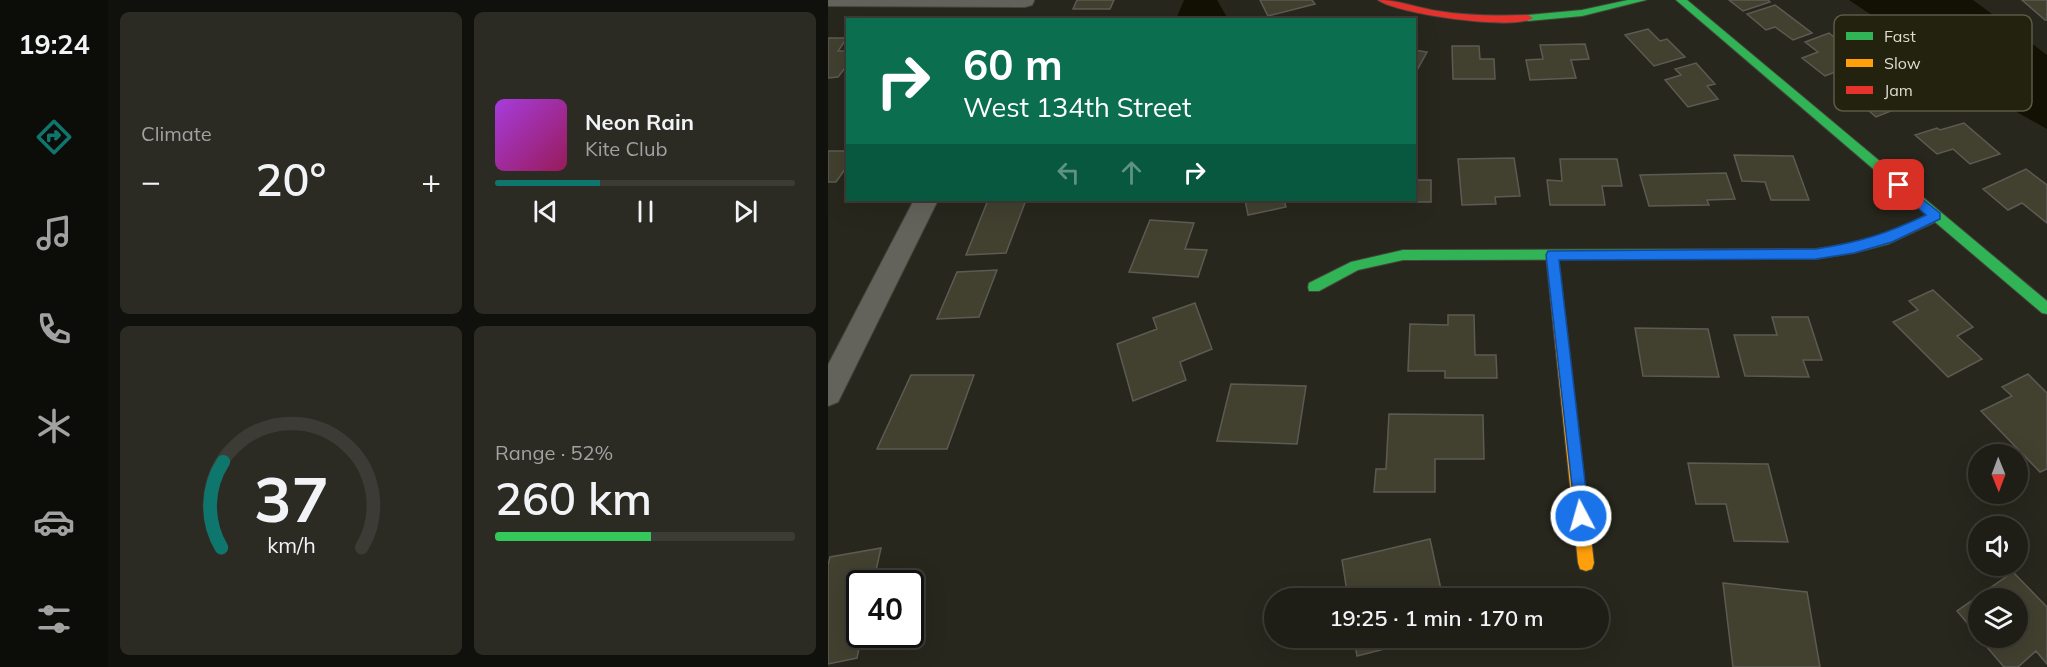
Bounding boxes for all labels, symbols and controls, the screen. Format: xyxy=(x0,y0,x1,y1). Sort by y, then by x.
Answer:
legend xyxy=(1834,15,2032,111)
text: Fast xyxy=(1884,26,1916,46)
text: 19:24 xyxy=(18,27,90,61)
text: 60 m xyxy=(963,38,1063,91)
icon: right xyxy=(864,42,942,120)
text: Slow xyxy=(1884,53,1921,73)
text: Jam xyxy=(1884,80,1913,100)
text: West 134th Street xyxy=(963,90,1191,124)
text: Neon Rain xyxy=(585,108,694,136)
icon: directions xyxy=(33,116,75,158)
text: Climate xyxy=(141,121,212,146)
text: Kite Club xyxy=(585,136,667,161)
text: 20° xyxy=(256,151,326,207)
icon: left xyxy=(1052,156,1085,189)
icon: ahead xyxy=(1115,156,1148,189)
icon: right xyxy=(1178,156,1211,189)
pin xyxy=(1873,159,1924,210)
text: − xyxy=(141,160,161,201)
text: + xyxy=(421,160,441,201)
icon: arrive xyxy=(1882,168,1915,201)
icon: previous xyxy=(529,195,562,228)
icon: pause xyxy=(629,195,662,228)
icon: next xyxy=(729,195,762,228)
icon: music xyxy=(33,212,75,254)
icon: phone xyxy=(33,308,75,350)
icon: climate xyxy=(33,405,75,447)
text: Range · 52% xyxy=(495,440,613,465)
north arrow xyxy=(1968,444,2028,504)
map controls xyxy=(1968,444,2028,648)
text: 37 xyxy=(254,459,328,538)
text: 260 km xyxy=(495,470,652,526)
position arrow xyxy=(1549,484,1613,548)
icon: car xyxy=(33,501,75,543)
button: sound xyxy=(1968,516,2028,576)
text: km/h xyxy=(267,531,315,558)
speed limit sign: 40 xyxy=(846,570,924,648)
button: layers xyxy=(1968,588,2028,648)
icon: filters xyxy=(33,598,75,640)
text: 19:25 · 1 min · 170 m xyxy=(1329,604,1544,632)

